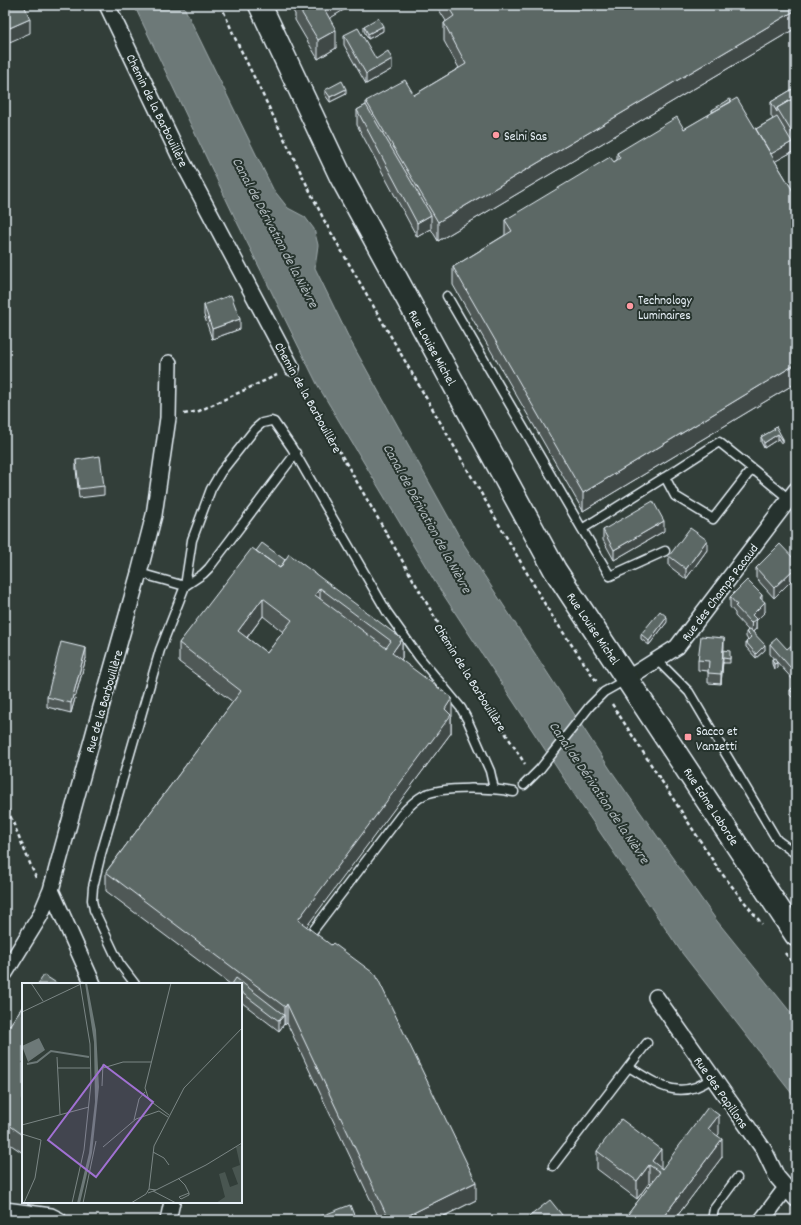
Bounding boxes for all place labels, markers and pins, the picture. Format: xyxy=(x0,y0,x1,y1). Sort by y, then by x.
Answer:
place label: Selni Sas xyxy=(504,128,547,147)
marker: Selni Sas xyxy=(491,130,501,140)
place label: Technology Luminaires xyxy=(638,292,692,326)
marker: Technology Luminaires xyxy=(625,301,635,311)
place label: Sacco et Vanzetti xyxy=(696,723,738,757)
marker: Sacco et Vanzetti xyxy=(683,732,693,742)

